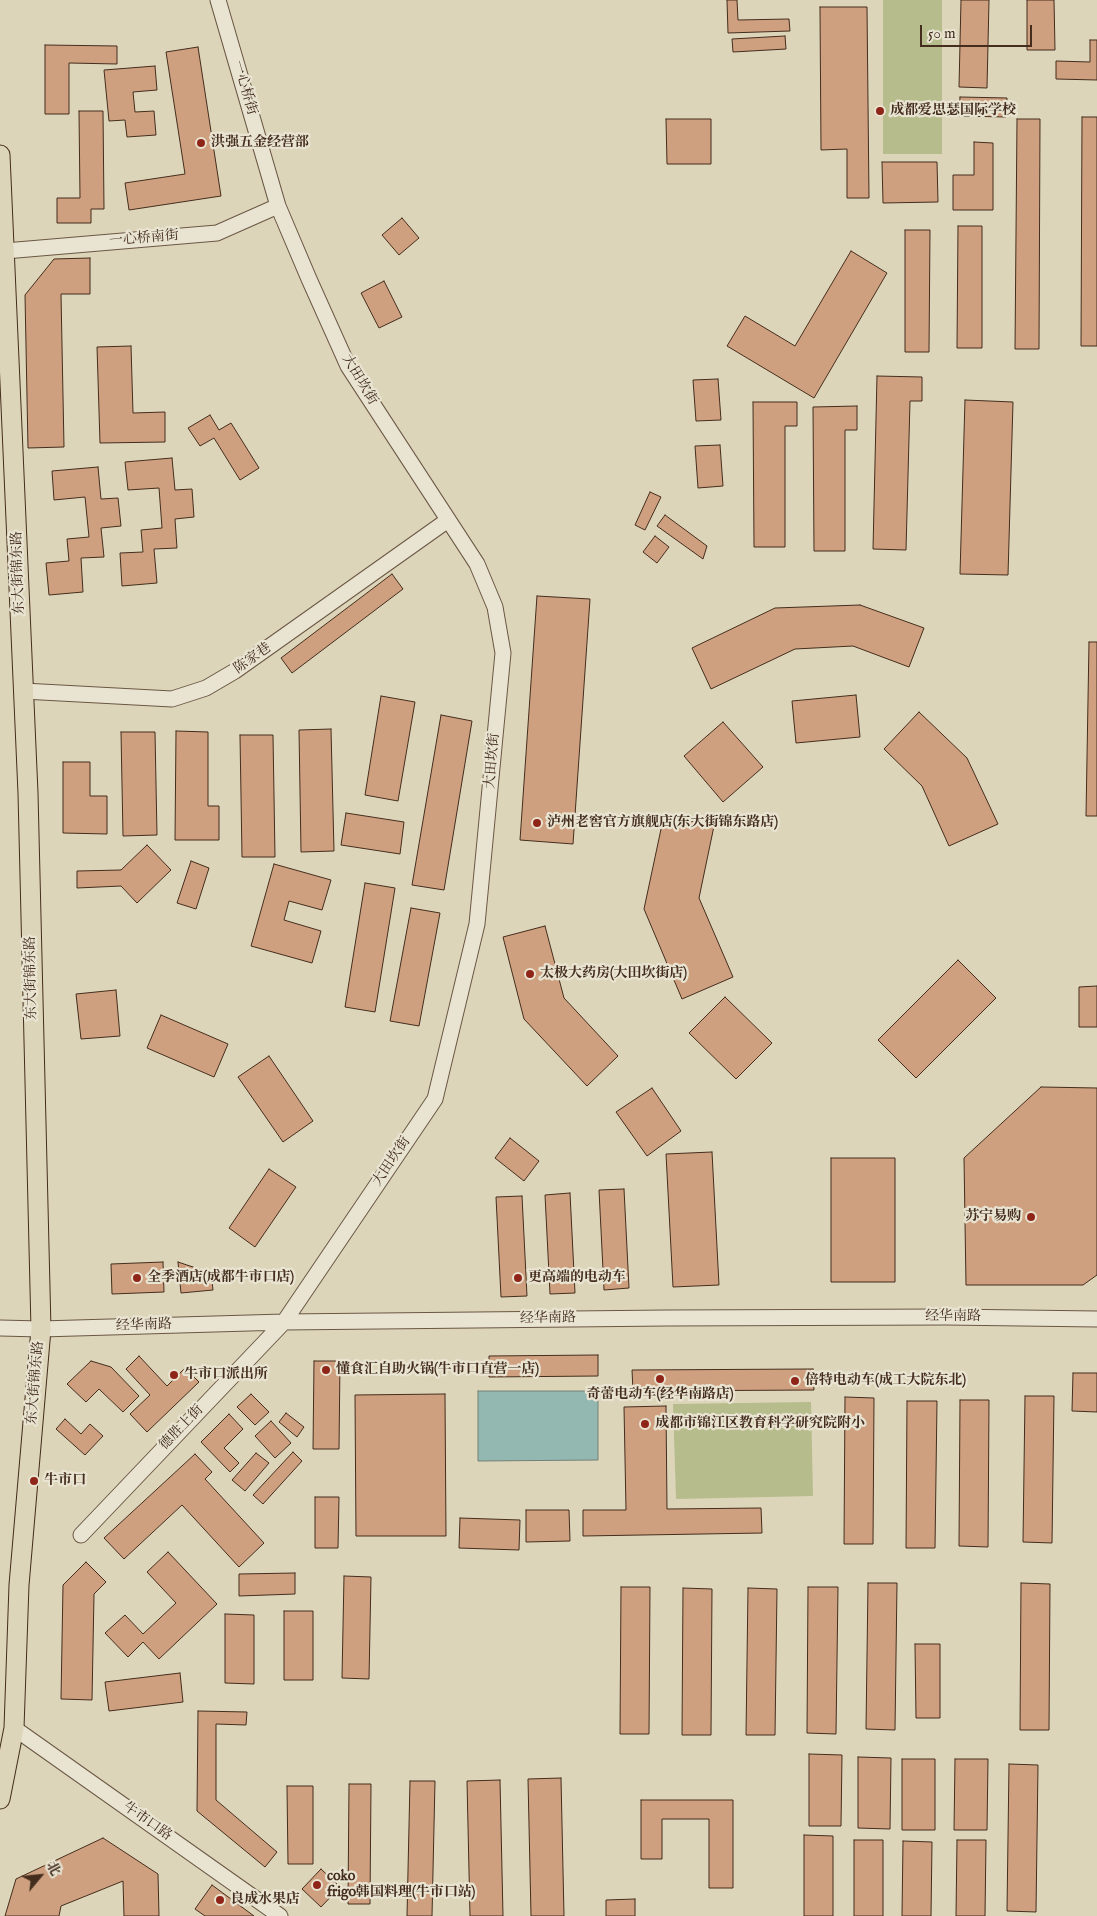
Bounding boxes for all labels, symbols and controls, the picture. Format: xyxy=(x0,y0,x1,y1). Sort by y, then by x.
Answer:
scale bar xyxy=(922,15,1034,47)
text: 50 m xyxy=(928,24,956,43)
street label: 一心桥街 xyxy=(228,59,260,117)
place label: 成都爱思瑟国际学校 xyxy=(890,103,1016,119)
marker: 成都爱思瑟国际学校 xyxy=(874,105,886,117)
place label: 洪强五金经营部 xyxy=(211,135,309,151)
marker: 洪强五金经营部 xyxy=(195,137,207,149)
street label: 一心桥南街 xyxy=(108,228,180,250)
street label: 大田坎街 xyxy=(337,352,381,408)
street label: 东大街锦东路 xyxy=(9,531,29,615)
street label: 陈家巷 xyxy=(231,640,275,678)
street label: 大田坎街 xyxy=(482,732,504,790)
place label: 泸州老窖官方旗舰店(东大街锦东路店) xyxy=(547,815,778,831)
marker: 泸州老窖官方旗舰店(东大街锦东路店) xyxy=(531,817,543,829)
street label: 东大街锦东路 xyxy=(23,936,41,1020)
place label: 太极大药房(大田坎街店) xyxy=(540,966,687,982)
marker: 太极大药房(大田坎街店) xyxy=(524,968,536,980)
street label: 大田坎街 xyxy=(369,1134,415,1190)
place label: 苏宁易购 xyxy=(965,1209,1021,1225)
marker: 苏宁易购 xyxy=(1025,1211,1037,1223)
place label: 全季酒店(成都牛市口店) xyxy=(147,1270,294,1286)
place label: 更高端的电动车 xyxy=(528,1270,626,1286)
marker: 全季酒店(成都牛市口店) xyxy=(131,1272,143,1284)
marker: 更高端的电动车 xyxy=(512,1272,524,1284)
street label: 经华南路 xyxy=(925,1309,981,1325)
street label: 经华南路 xyxy=(520,1310,576,1328)
street label: 经华南路 xyxy=(116,1317,172,1335)
street label: 东大街锦东路 xyxy=(24,1340,48,1426)
place label: 懂食汇自助火锅(牛市口直营一店) xyxy=(336,1362,539,1378)
marker: 懂食汇自助火锅(牛市口直营一店) xyxy=(320,1364,332,1376)
place label: 牛市口派出所 xyxy=(184,1367,268,1383)
marker: 牛市口派出所 xyxy=(168,1369,180,1381)
marker: 奇蕾电动车(经华南路店) xyxy=(654,1373,666,1385)
place label: 倍特电动车(成工大院东北) xyxy=(805,1373,966,1389)
marker: 倍特电动车(成工大院东北) xyxy=(789,1375,801,1387)
place label: 奇蕾电动车(经华南路店) xyxy=(586,1387,734,1403)
street label: 德胜上街 xyxy=(157,1402,207,1454)
place label: 成都市锦江区教育科学研究院附小 xyxy=(655,1416,865,1432)
marker: 成都市锦江区教育科学研究院附小 xyxy=(639,1418,651,1430)
place label: 牛市口 xyxy=(44,1473,86,1489)
marker: 牛市口 xyxy=(28,1475,40,1487)
street label: 牛市口路 xyxy=(119,1799,175,1845)
north arrow xyxy=(15,1851,65,1901)
text: 北 xyxy=(42,1859,64,1879)
place label: coko frigo韩国料理(牛市口站) xyxy=(327,1869,475,1901)
marker: coko frigo韩国料理(牛市口站) xyxy=(311,1879,323,1891)
place label: 良成水果店 xyxy=(230,1892,300,1908)
marker: 良成水果店 xyxy=(214,1894,226,1906)

